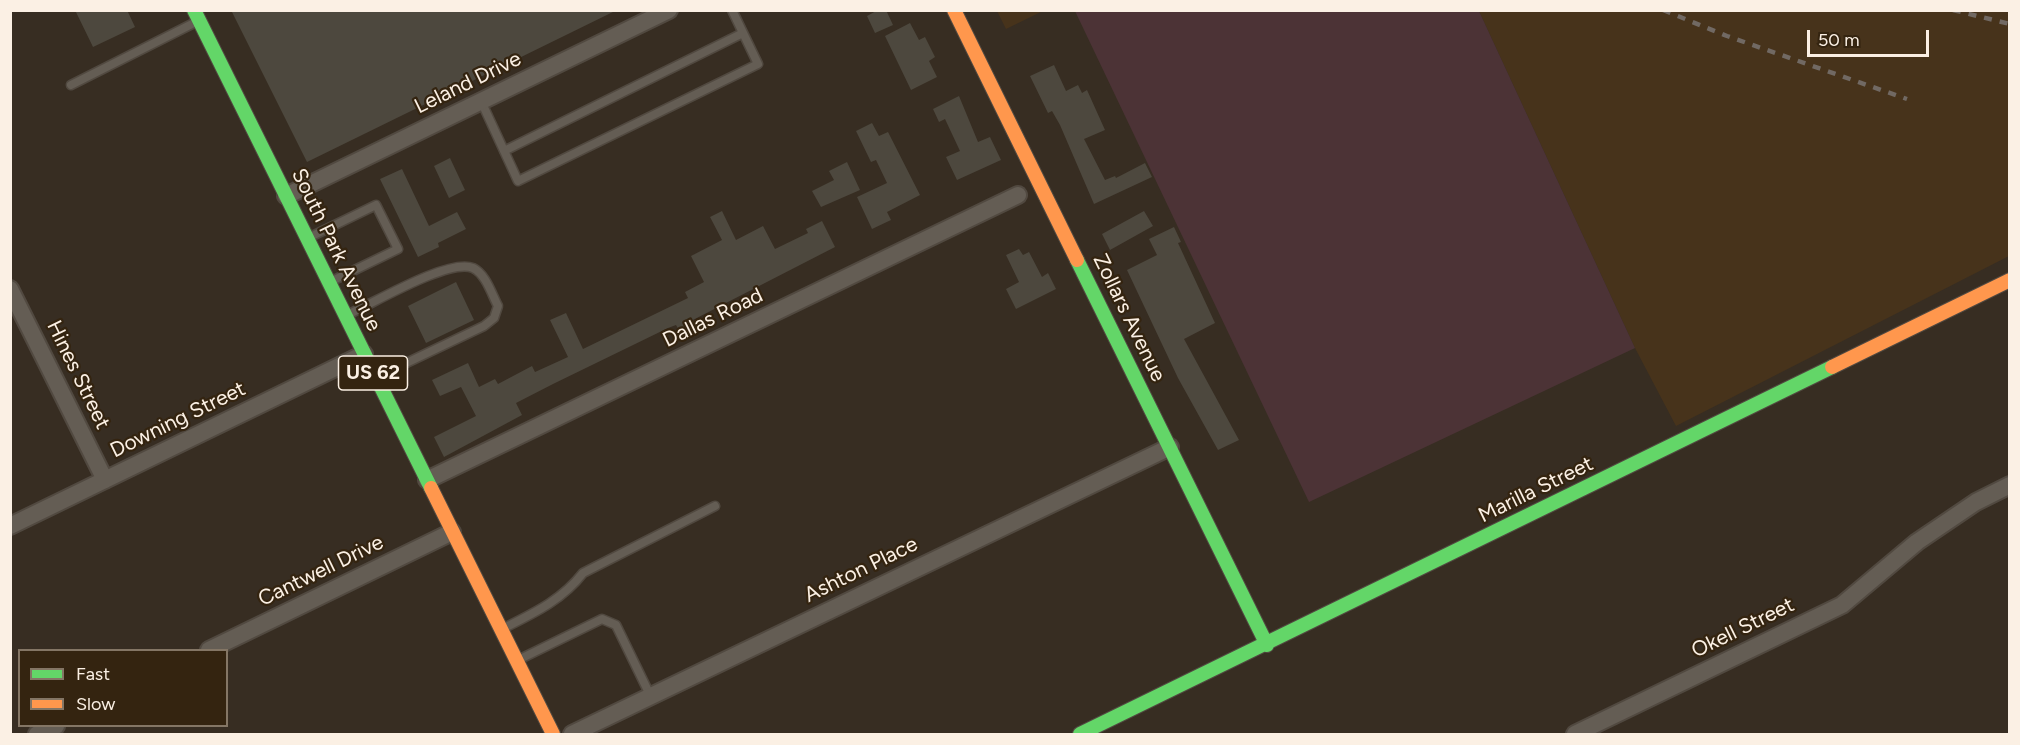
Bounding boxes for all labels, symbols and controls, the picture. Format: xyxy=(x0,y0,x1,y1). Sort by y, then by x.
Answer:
scale bar xyxy=(1810,18,1932,56)
text: 50 m xyxy=(1818,29,1860,51)
street label: Leland Drive xyxy=(411,46,525,120)
street label: South Park Avenue xyxy=(286,165,386,335)
street label: Zollars Avenue xyxy=(1087,250,1171,386)
street label: Dallas Road xyxy=(659,283,767,353)
street label: Hines Street xyxy=(41,317,115,433)
road number: US 62 xyxy=(338,356,407,390)
street label: Downing Street xyxy=(106,376,250,464)
street label: Marilla Street xyxy=(1475,451,1597,529)
street label: Cantwell Drive xyxy=(254,530,388,612)
street label: Ashton Place xyxy=(800,532,922,608)
street label: Okell Street xyxy=(1688,592,1798,664)
legend xyxy=(18,649,228,727)
text: Fast xyxy=(76,663,110,685)
text: Slow xyxy=(76,693,115,715)

